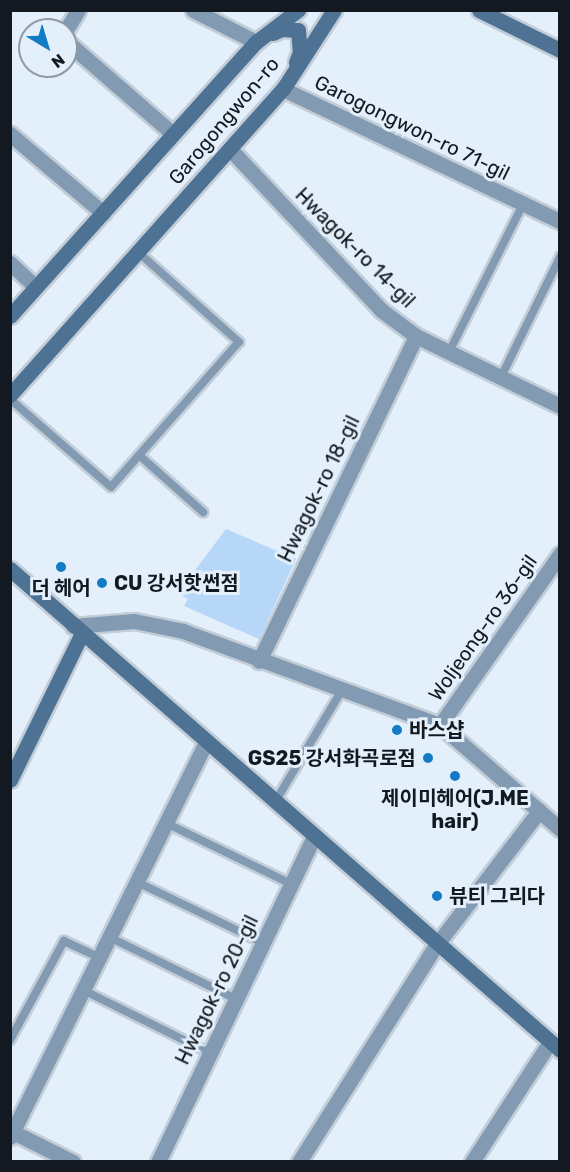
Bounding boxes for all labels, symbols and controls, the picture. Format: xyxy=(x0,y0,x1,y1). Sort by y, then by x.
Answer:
north arrow xyxy=(18,18,78,78)
text: N xyxy=(48,50,69,72)
street label: Garogongwon-ro xyxy=(164,52,284,190)
street label: Garogongwon-ro 71-gil xyxy=(311,70,513,186)
street label: Hwagok-ro 14-gil xyxy=(290,183,420,313)
street label: Hwagok-ro 18-gil xyxy=(273,412,365,566)
street label: Woljeong-ro 36-gil xyxy=(424,550,542,706)
marker: 더 헤어 xyxy=(54,560,68,574)
place label: CU 강서핫썬점 xyxy=(114,571,239,595)
place label: 더 헤어 xyxy=(31,576,91,600)
marker: CU 강서핫썬점 xyxy=(95,576,109,590)
place label: 바스샵 xyxy=(409,718,464,742)
marker: 바스샵 xyxy=(390,723,404,737)
place label: GS25 강서화곡로점 xyxy=(248,746,416,770)
marker: GS25 강서화곡로점 xyxy=(421,751,435,765)
marker: 제이미헤어(J.ME hair) xyxy=(448,769,462,783)
place label: 제이미헤어(J.ME hair) xyxy=(381,786,529,833)
place label: 뷰티 그리다 xyxy=(449,884,545,908)
marker: 뷰티 그리다 xyxy=(430,889,444,903)
street label: Hwagok-ro 20-gil xyxy=(170,911,264,1069)

